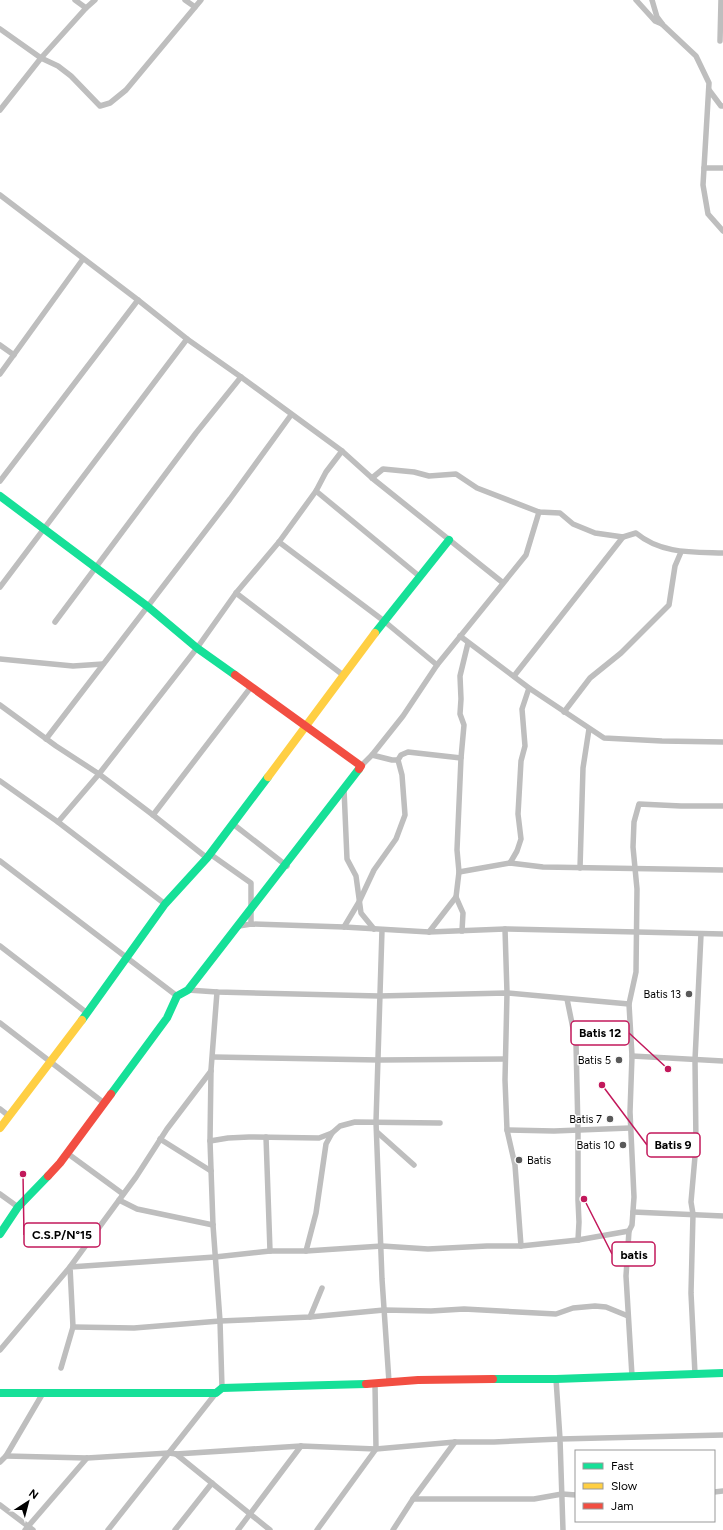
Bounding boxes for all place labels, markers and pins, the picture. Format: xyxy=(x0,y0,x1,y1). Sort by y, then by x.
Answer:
place label: Batis 13 xyxy=(644,988,681,1001)
marker: Batis 13 xyxy=(684,989,694,999)
callout: Batis 12 xyxy=(571,1021,629,1045)
place label: Batis 5 xyxy=(578,1054,611,1067)
marker: Batis 5 xyxy=(614,1055,624,1065)
place label: Batis 7 xyxy=(569,1113,602,1126)
marker: Batis 7 xyxy=(605,1114,615,1124)
callout: Batis 9 xyxy=(647,1133,700,1157)
place label: Batis 10 xyxy=(577,1139,615,1152)
marker: Batis 10 xyxy=(618,1140,628,1150)
place label: Batis xyxy=(527,1154,551,1167)
marker: Batis xyxy=(514,1155,524,1165)
callout: C.S.P/N°15 xyxy=(24,1223,100,1247)
callout: batis xyxy=(612,1242,655,1266)

